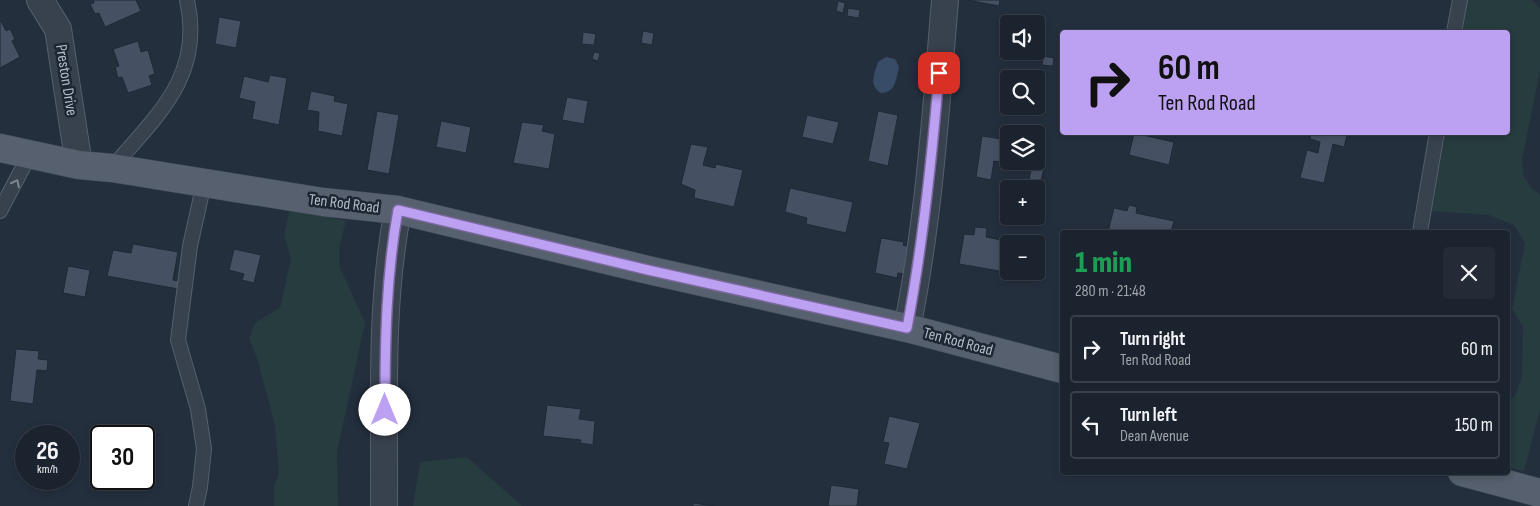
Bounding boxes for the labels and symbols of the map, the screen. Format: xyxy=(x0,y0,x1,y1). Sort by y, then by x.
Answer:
street label: Preston Drive xyxy=(51,43,81,117)
pin xyxy=(918,52,960,94)
one-way arrow xyxy=(9,179,20,188)
street label: Ten Rod Road xyxy=(308,190,380,218)
street label: Ten Rod Road xyxy=(921,324,995,360)
position arrow xyxy=(358,383,410,435)
speed limit sign: 30 xyxy=(90,425,155,490)

